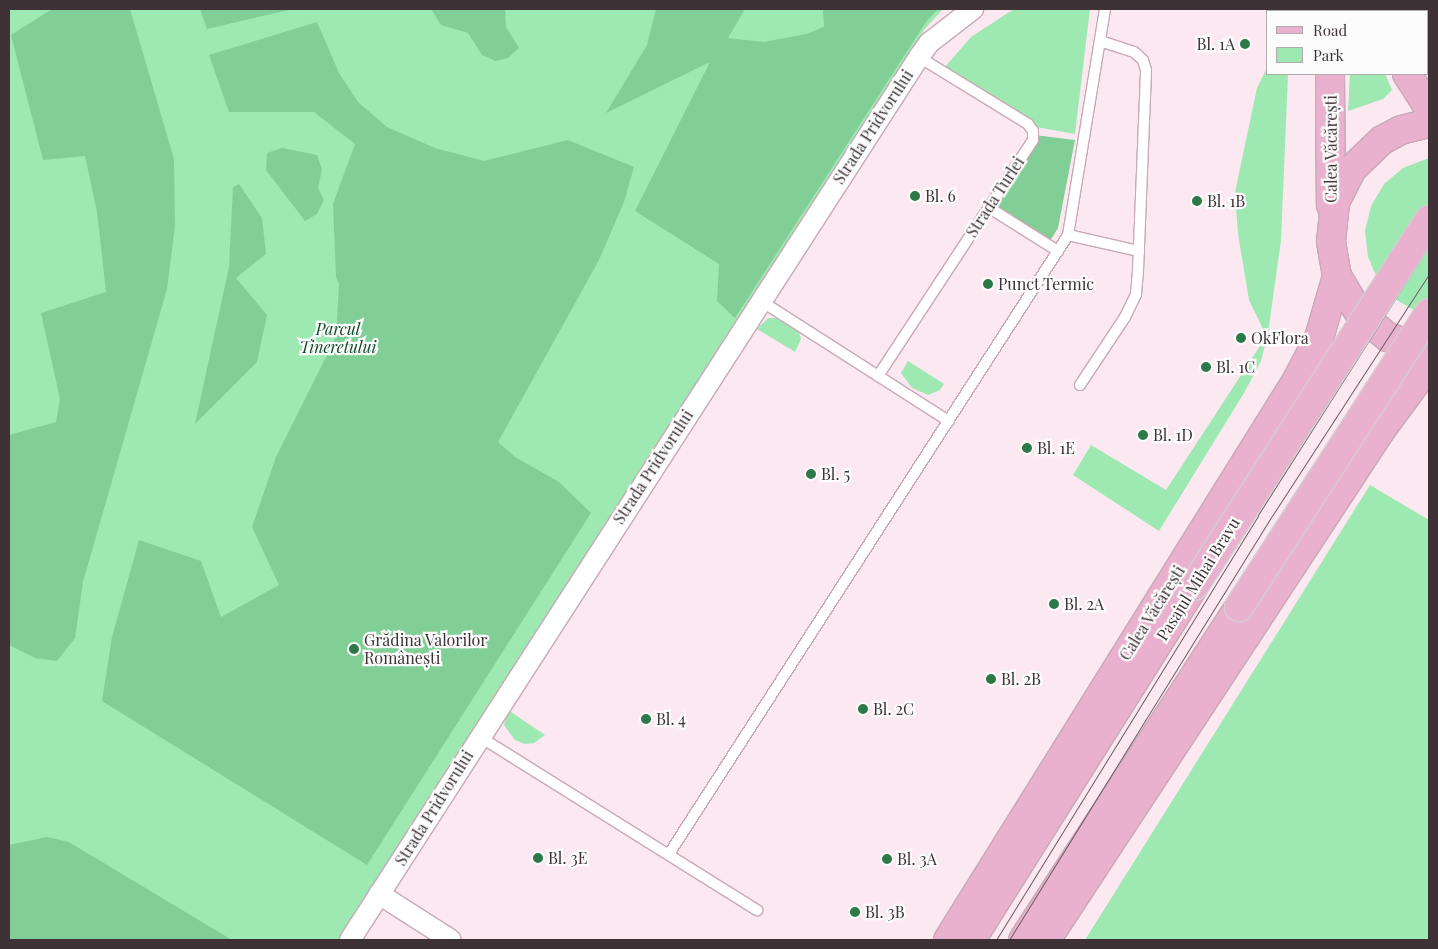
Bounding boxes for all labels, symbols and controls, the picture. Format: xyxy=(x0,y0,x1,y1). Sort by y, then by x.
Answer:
legend xyxy=(1266,10,1428,75)
text: Road xyxy=(1313,20,1347,40)
place label: Bl. 1A xyxy=(1197,34,1235,54)
marker: Bl. 1A xyxy=(1239,38,1251,50)
text: Park xyxy=(1313,45,1344,65)
street label: Strada Pridvorului xyxy=(829,66,917,188)
street label: Calea Văcărești xyxy=(1321,95,1341,203)
street label: Strada Turlei xyxy=(962,153,1028,241)
place label: Bl. 6 xyxy=(925,186,956,206)
marker: Bl. 6 xyxy=(909,190,921,202)
place label: Bl. 1B xyxy=(1207,191,1245,211)
marker: Bl. 1B xyxy=(1191,195,1203,207)
place label: Punct Termic xyxy=(998,274,1095,294)
marker: Punct Termic xyxy=(982,278,994,290)
park label: Parcul Tineretului xyxy=(300,319,376,357)
place label: OkFlora xyxy=(1251,328,1309,348)
marker: OkFlora xyxy=(1235,332,1247,344)
place label: Bl. 1C xyxy=(1216,357,1255,377)
marker: Bl. 1C xyxy=(1200,361,1212,373)
street label: Strada Pridvorului xyxy=(609,406,697,528)
place label: Bl. 1D xyxy=(1153,425,1193,445)
marker: Bl. 1D xyxy=(1137,429,1149,441)
place label: Bl. 1E xyxy=(1037,438,1075,458)
marker: Bl. 1E xyxy=(1021,442,1033,454)
place label: Bl. 5 xyxy=(821,464,850,484)
marker: Bl. 5 xyxy=(805,468,817,480)
street label: Pasajul Mihai Bravu xyxy=(1152,514,1244,644)
street label: Calea Văcărești xyxy=(1115,562,1189,664)
place label: Bl. 2A xyxy=(1064,594,1104,614)
marker: Bl. 2A xyxy=(1048,598,1060,610)
place label: Grădina Valorilor Românești xyxy=(364,630,488,668)
marker: Grădina Valorilor Românești xyxy=(348,643,360,655)
place label: Bl. 2B xyxy=(1001,669,1041,689)
marker: Bl. 2B xyxy=(985,673,997,685)
place label: Bl. 2C xyxy=(873,699,914,719)
marker: Bl. 2C xyxy=(857,703,869,715)
place label: Bl. 4 xyxy=(656,709,686,729)
marker: Bl. 4 xyxy=(640,713,652,725)
street label: Strada Pridvorului xyxy=(391,747,477,869)
place label: Bl. 3E xyxy=(548,848,587,868)
place label: Bl. 3A xyxy=(897,849,937,869)
marker: Bl. 3E xyxy=(532,852,544,864)
marker: Bl. 3A xyxy=(881,853,893,865)
place label: Bl. 3B xyxy=(865,902,905,922)
marker: Bl. 3B xyxy=(849,906,861,918)

